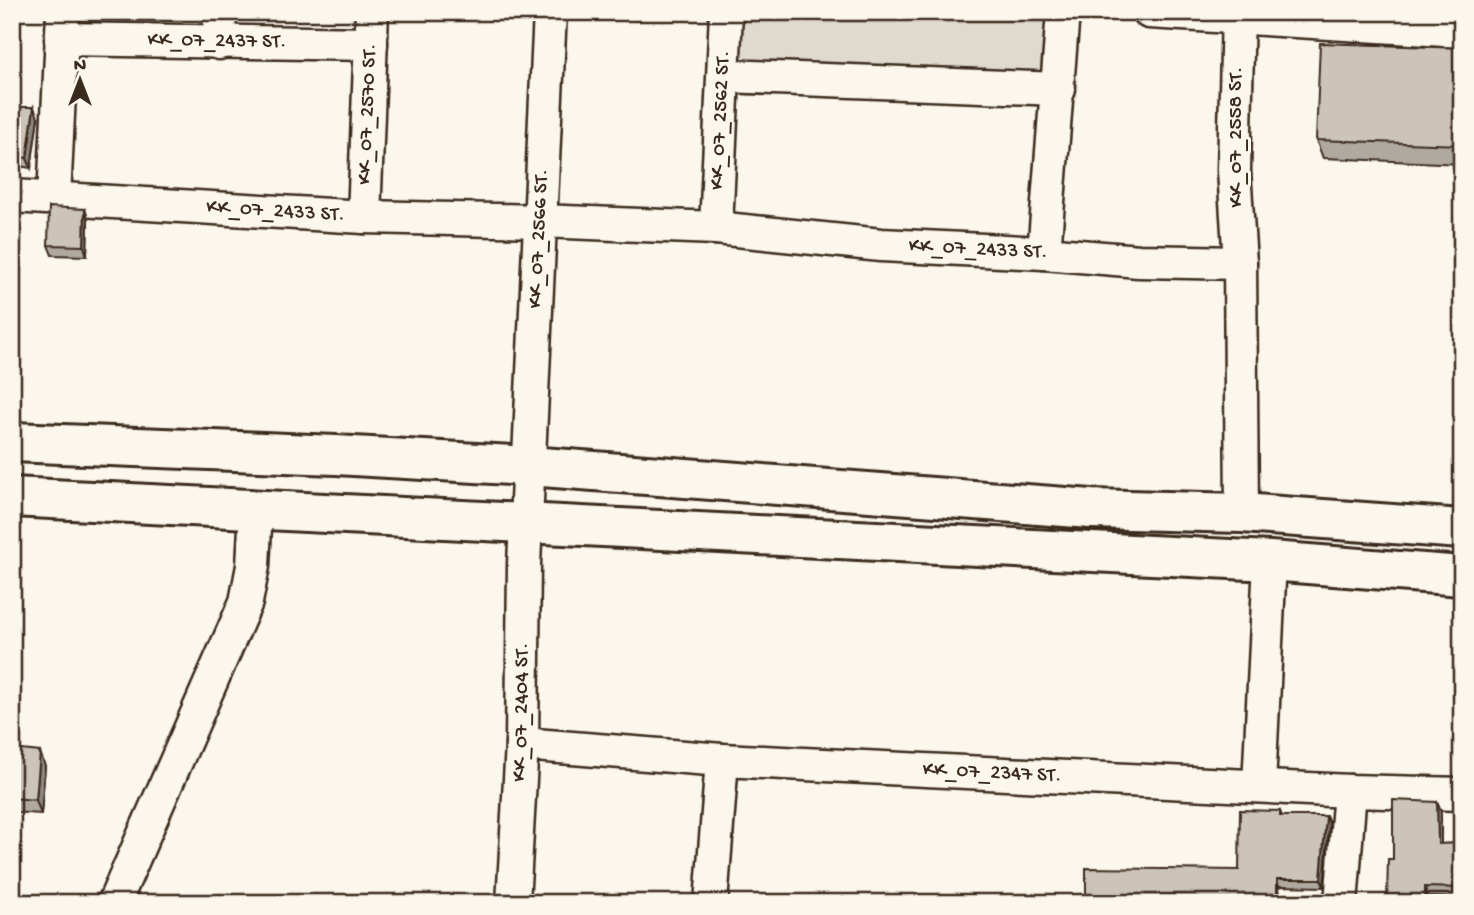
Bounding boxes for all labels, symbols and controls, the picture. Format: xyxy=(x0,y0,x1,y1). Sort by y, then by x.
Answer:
street label: KK_07_2437 ST. xyxy=(147,28,287,55)
street label: KK_07_2570 ST. xyxy=(353,43,383,185)
north arrow xyxy=(46,46,116,116)
street label: KK_07_2562 ST. xyxy=(705,50,737,190)
text: N xyxy=(74,55,86,78)
street label: KK_07_2558 ST. xyxy=(1225,67,1250,207)
street label: KK_07_2566 ST. xyxy=(524,168,555,309)
street label: KK_07_2433 ST. xyxy=(205,195,346,228)
street label: KK_07_2433 ST. xyxy=(908,234,1049,266)
street label: KK_07_2404 ST. xyxy=(507,643,536,782)
street label: KK_07_2347 ST. xyxy=(922,757,1062,789)

